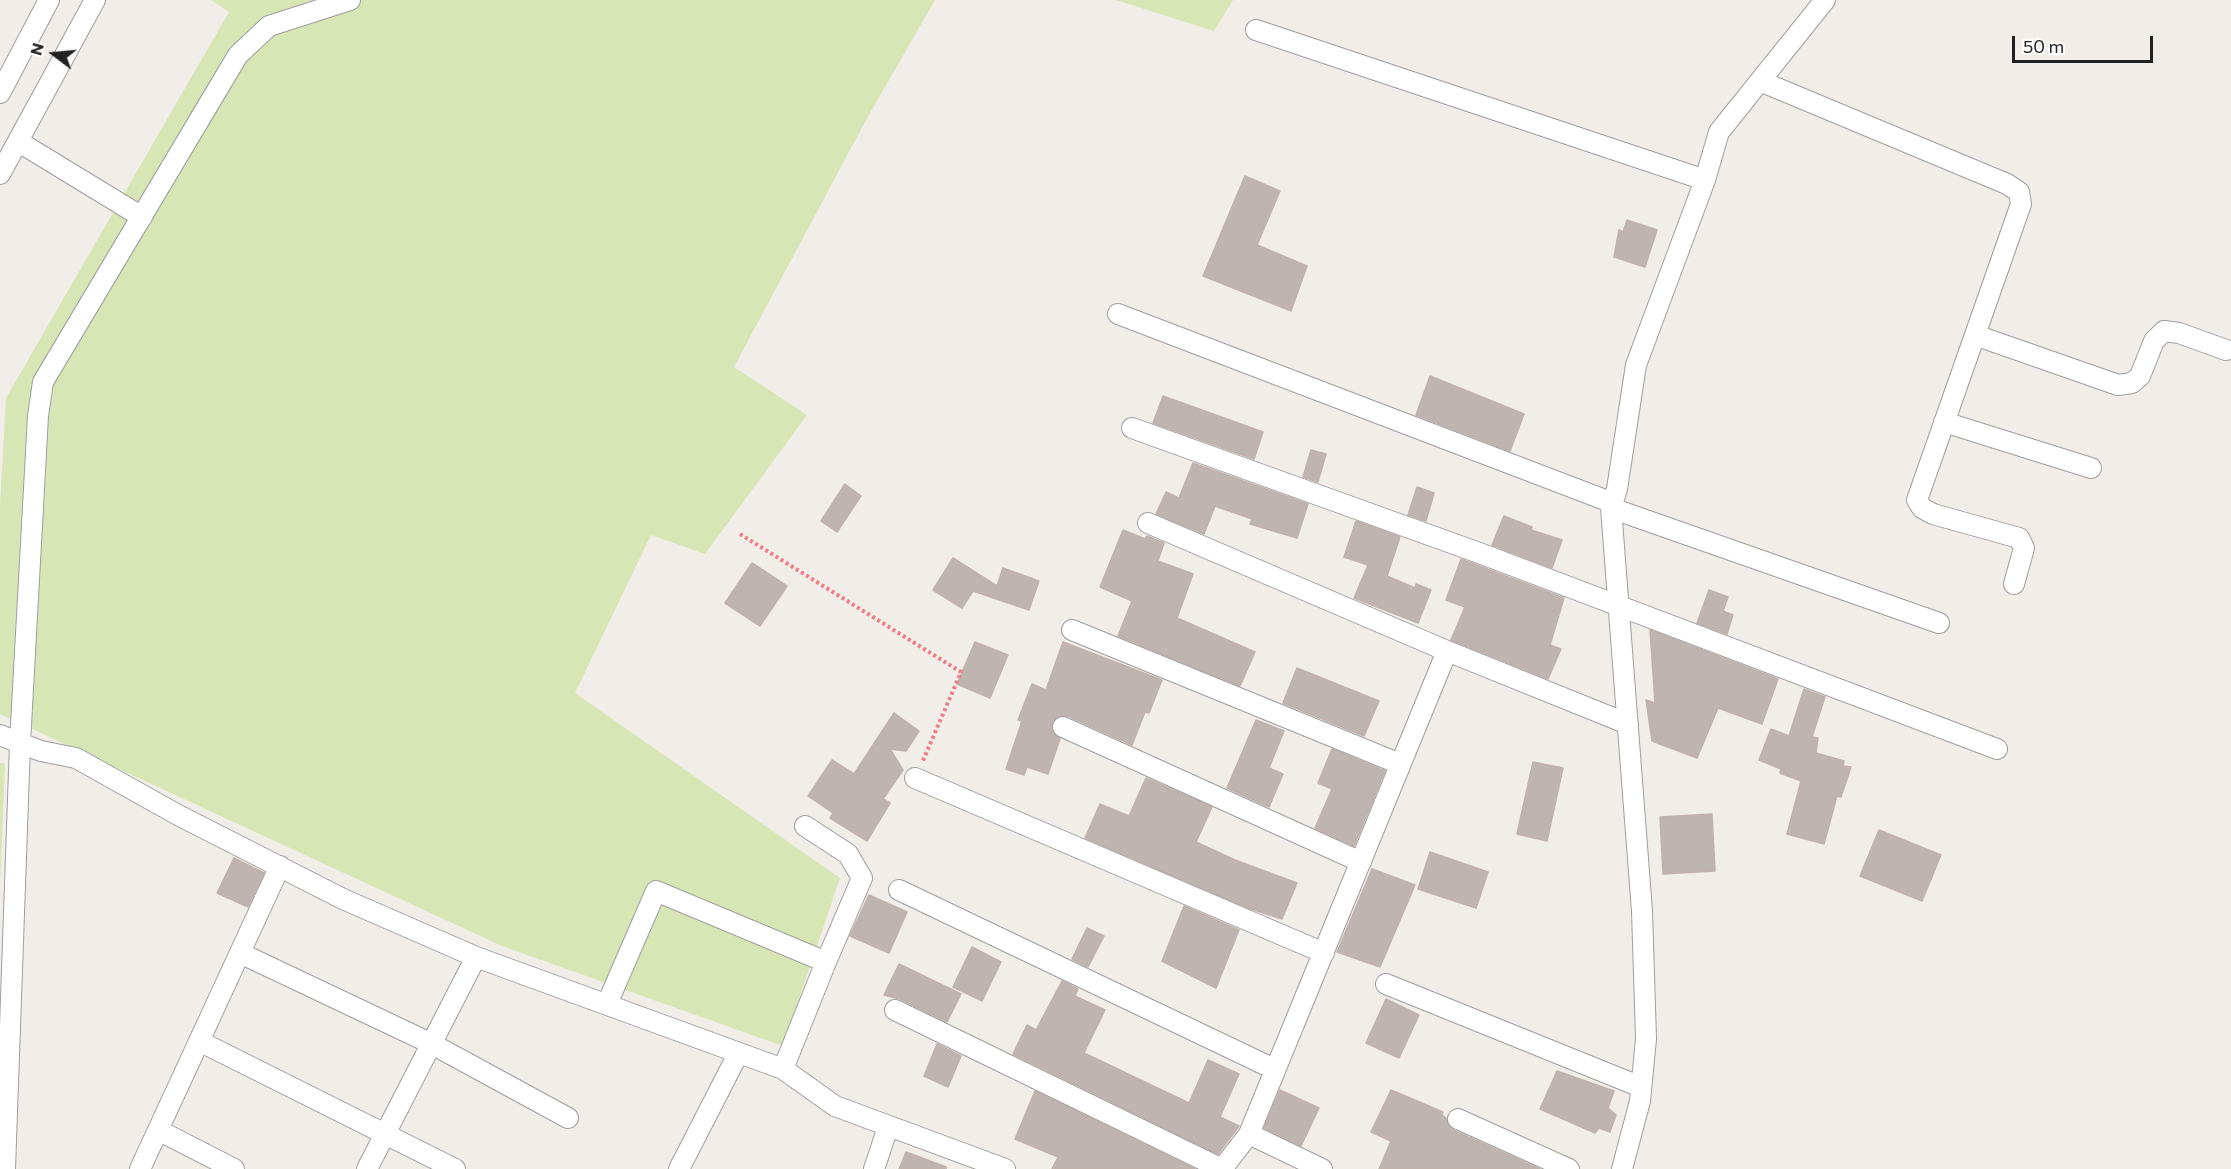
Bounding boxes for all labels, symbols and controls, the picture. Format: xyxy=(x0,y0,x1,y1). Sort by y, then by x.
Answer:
north arrow xyxy=(24,24,84,84)
scale bar xyxy=(2015,24,2156,62)
text: 50 m xyxy=(2023,35,2064,57)
text: N xyxy=(25,41,47,57)

